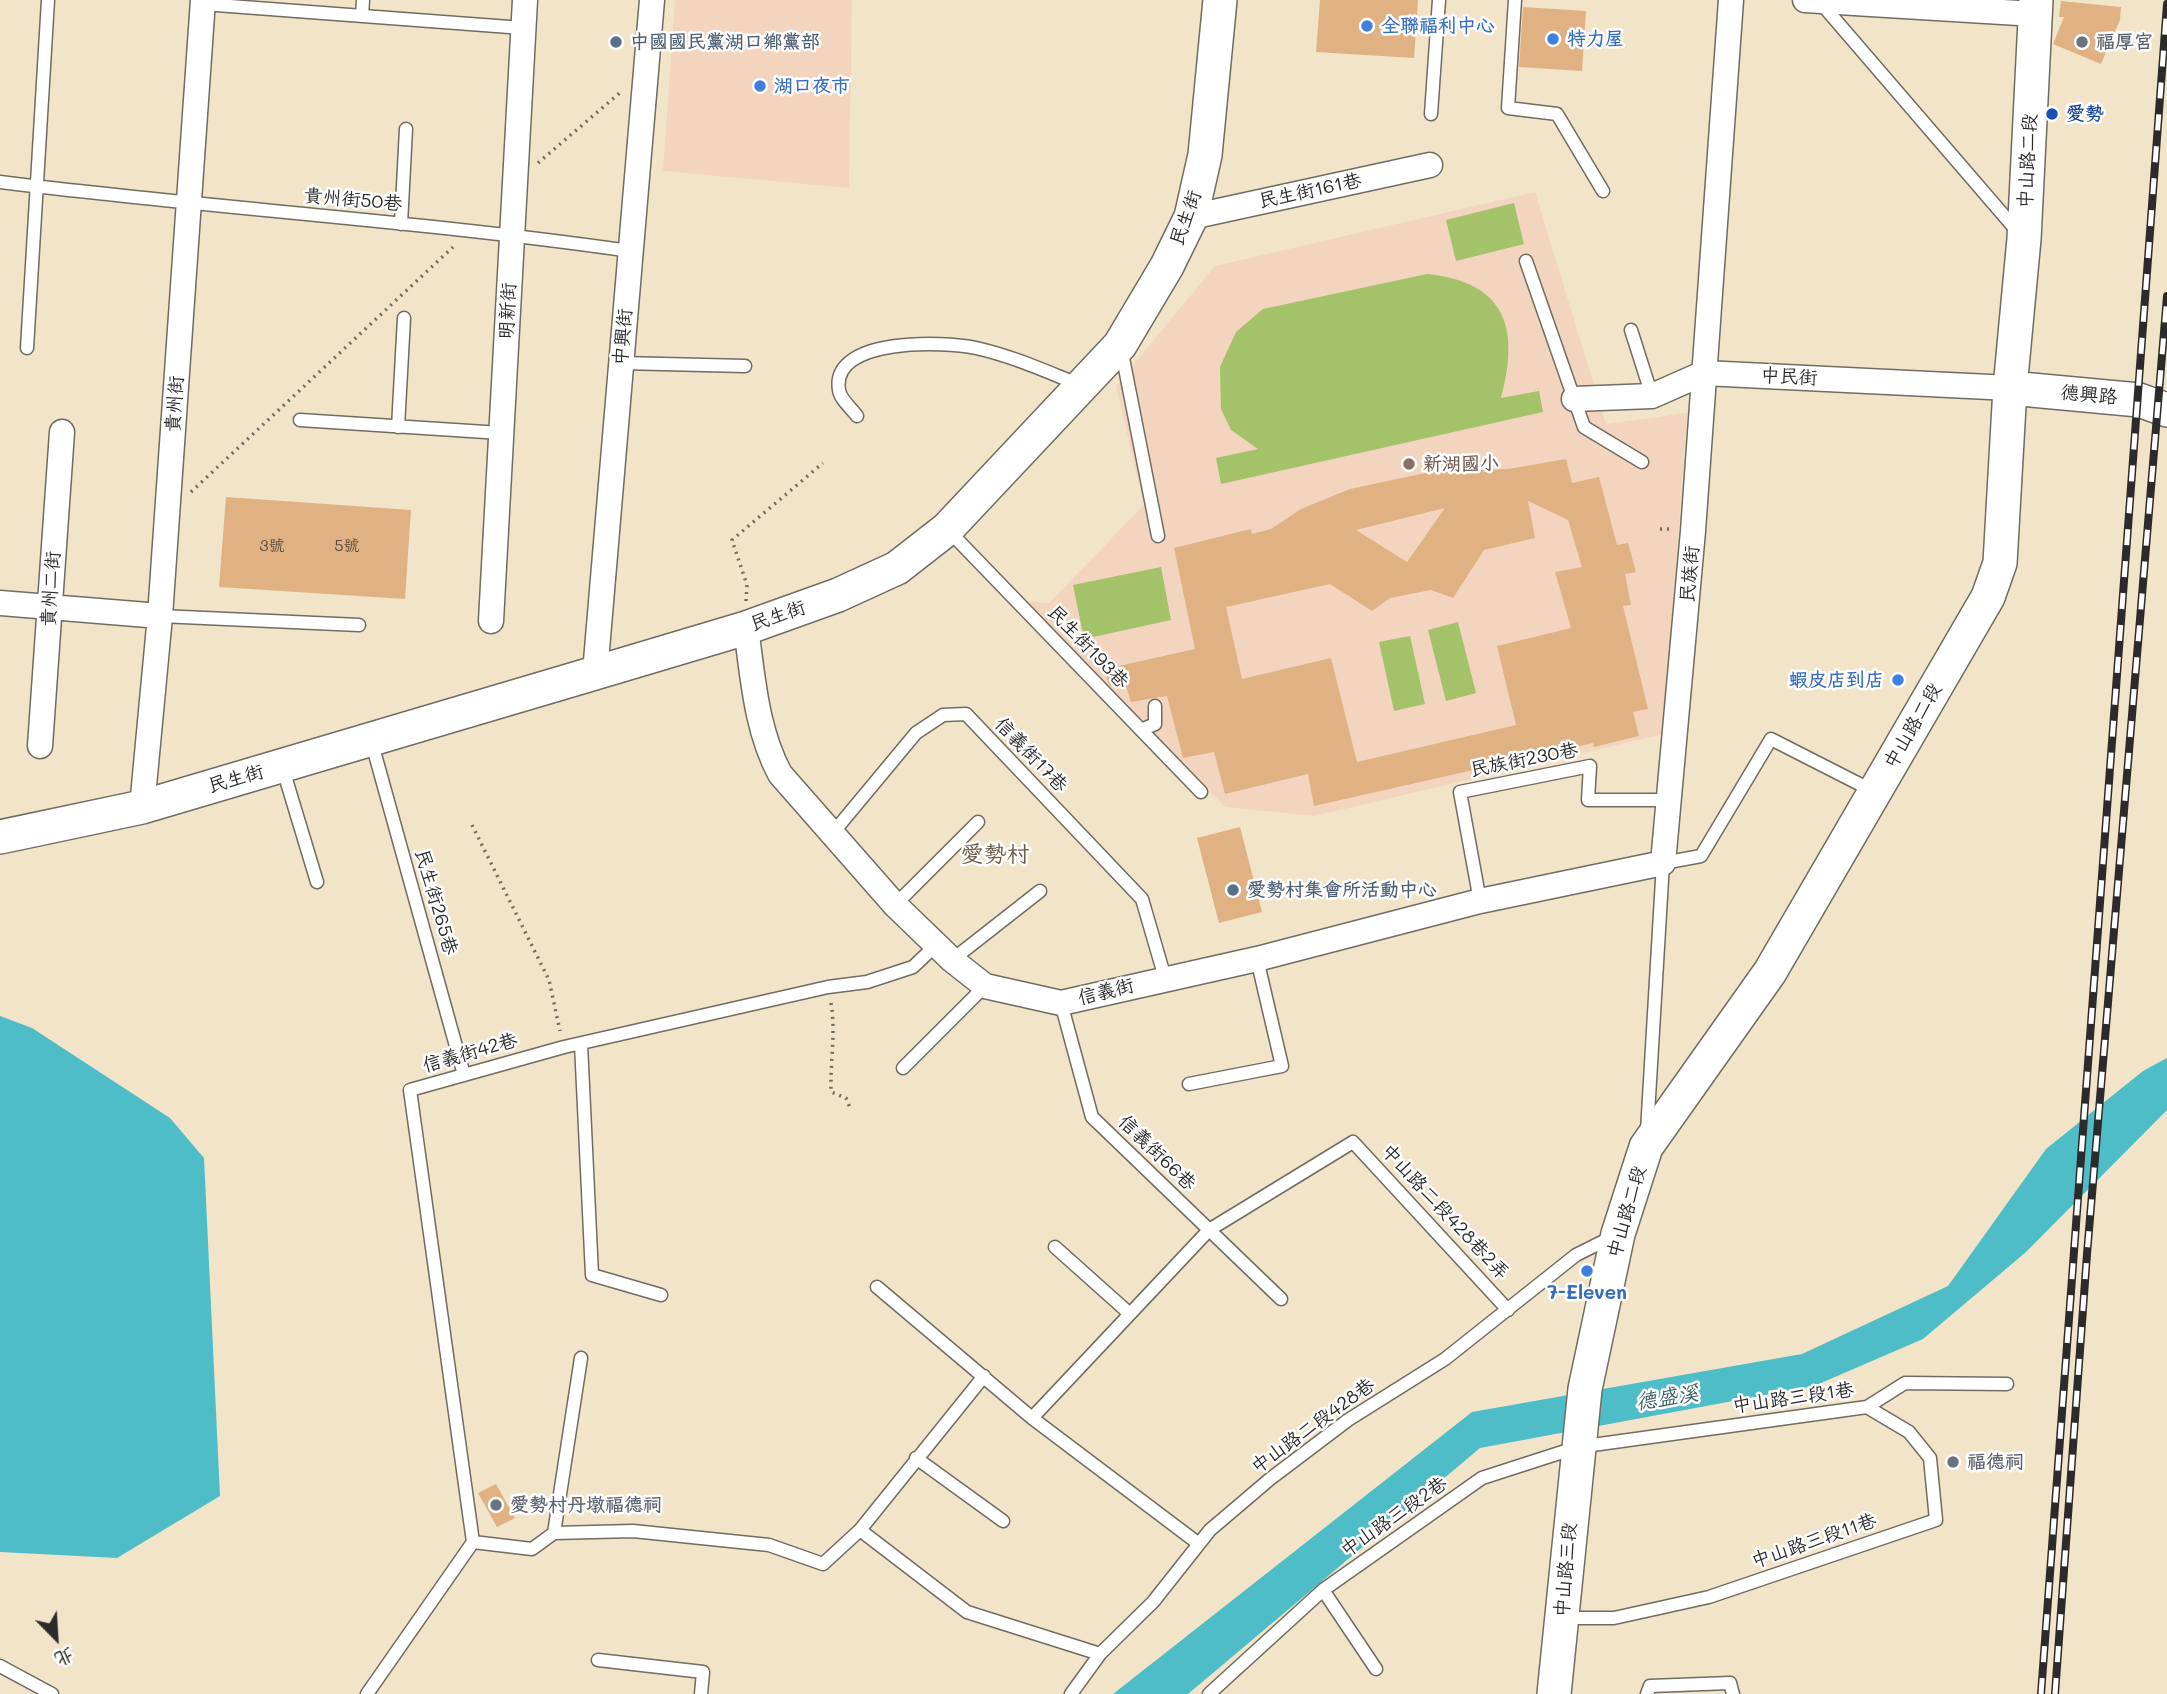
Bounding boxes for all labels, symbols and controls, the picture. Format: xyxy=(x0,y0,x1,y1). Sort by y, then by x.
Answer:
place label: 全聯福利中心 xyxy=(1381,15,1495,37)
marker: 全聯福利中心 xyxy=(1359,18,1375,34)
place label: 特力屋 xyxy=(1567,28,1624,50)
place label: 中國國民黨湖口鄉黨部 xyxy=(630,31,820,53)
marker: 特力屋 xyxy=(1545,31,1561,47)
place label: 福厚宮 xyxy=(2096,31,2153,53)
marker: 中國國民黨湖口鄉黨部 xyxy=(608,34,624,50)
marker: 福厚宮 xyxy=(2074,34,2090,50)
place label: 湖口夜市 xyxy=(774,75,850,97)
marker: 湖口夜市 xyxy=(752,78,768,94)
place label: 愛勢 xyxy=(2066,103,2104,125)
marker: 愛勢 xyxy=(2044,106,2060,122)
street label: 中山路二段 xyxy=(2014,113,2042,209)
street label: 民生街161巷 xyxy=(1257,169,1363,213)
street label: 貴州街50巷 xyxy=(303,184,403,216)
street label: 民生街 xyxy=(1166,187,1206,249)
street label: 明新街 xyxy=(495,282,521,340)
street label: 中興街 xyxy=(609,308,637,366)
street label: 中民街 xyxy=(1760,364,1818,390)
street label: 貴州街 xyxy=(162,375,188,433)
street label: 德興路 xyxy=(2060,381,2118,409)
place label: 新湖國小 xyxy=(1423,453,1499,475)
marker: 新湖國小 xyxy=(1401,456,1417,472)
house number: 3號 xyxy=(259,536,285,556)
house number: 5號 xyxy=(334,536,360,556)
street label: 民族街 xyxy=(1676,545,1704,603)
street label: 貴州二街 xyxy=(37,550,65,628)
street label: 民生街 xyxy=(747,596,809,636)
street label: 民生街193巷 xyxy=(1043,601,1133,693)
place label: 蝦皮店到店 xyxy=(1789,669,1884,691)
marker: 蝦皮店到店 xyxy=(1890,672,1906,688)
street label: 中山路二段 xyxy=(1879,679,1947,773)
street label: 信義街17巷 xyxy=(990,713,1072,797)
street label: 民族街230巷 xyxy=(1468,738,1580,782)
street label: 民生街 xyxy=(205,760,267,798)
district label: 愛勢村 xyxy=(961,841,1029,869)
street label: 民生街265巷 xyxy=(410,846,462,958)
place label: 愛勢村集會所活動中心 xyxy=(1247,879,1437,901)
marker: 愛勢村集會所活動中心 xyxy=(1225,882,1241,898)
street label: 信義街 xyxy=(1076,974,1136,1010)
street label: 信義街42巷 xyxy=(420,1029,520,1077)
street label: 信義街66巷 xyxy=(1113,1110,1201,1196)
street label: 中山路二段428巷2弄 xyxy=(1376,1140,1514,1284)
street label: 中山路二段 xyxy=(1603,1163,1651,1261)
marker: 7-Eleven xyxy=(1579,1263,1595,1279)
place label: 7-Eleven xyxy=(1547,1282,1627,1304)
street label: 中山路二段428巷 xyxy=(1247,1374,1379,1478)
street label: 中山路三段1巷 xyxy=(1731,1378,1855,1418)
water label: 德盛溪 xyxy=(1634,1381,1700,1415)
place label: 福德祠 xyxy=(1967,1451,2024,1473)
marker: 福德祠 xyxy=(1945,1454,1961,1470)
street label: 中山路三段2巷 xyxy=(1336,1472,1452,1562)
place label: 愛勢村丹墩福德祠 xyxy=(510,1494,662,1516)
marker: 愛勢村丹墩福德祠 xyxy=(488,1497,504,1513)
street label: 中山路三段11巷 xyxy=(1748,1509,1880,1573)
street label: 中山路三段 xyxy=(1551,1522,1581,1618)
north arrow xyxy=(21,1603,91,1673)
text: 北 xyxy=(51,1642,79,1673)

